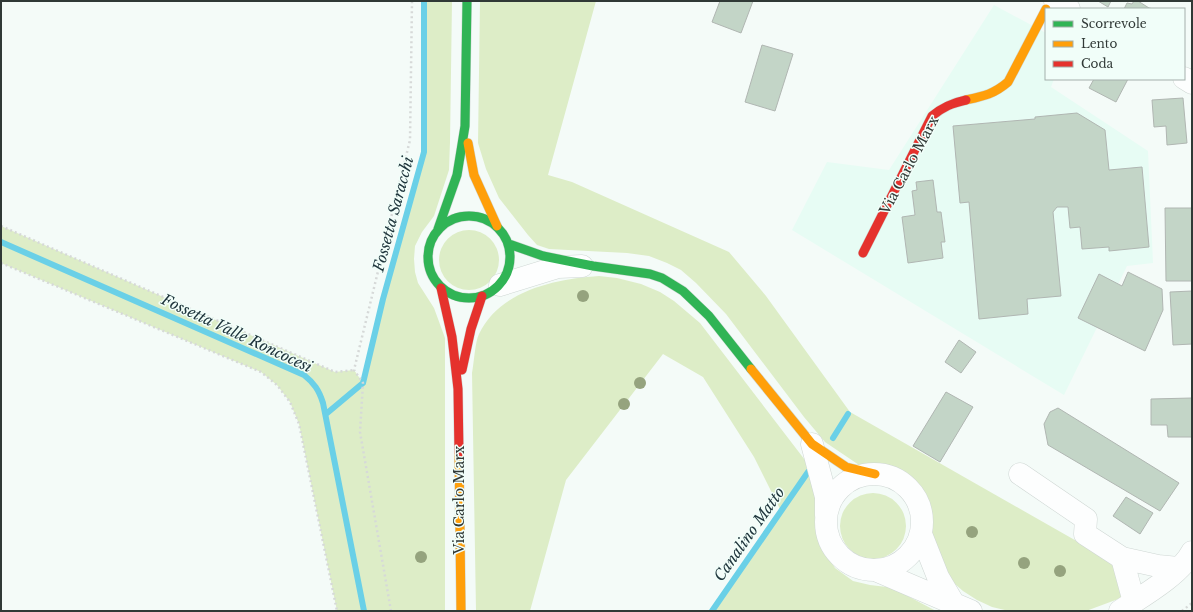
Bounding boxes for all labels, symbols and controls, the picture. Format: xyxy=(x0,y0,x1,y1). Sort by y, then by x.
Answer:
legend xyxy=(1045,8,1185,80)
text: Scorrevole xyxy=(1081,16,1147,31)
text: Lento xyxy=(1081,36,1117,51)
text: Coda xyxy=(1081,56,1114,71)
street label: Via Carlo Marx xyxy=(875,112,943,218)
water label: Fossetta Saracchi xyxy=(368,154,418,275)
water label: Fossetta Valle Roncocesi xyxy=(158,289,316,377)
street label: Via Carlo Marx xyxy=(450,445,468,555)
water label: Canalino Matto xyxy=(709,483,789,585)

